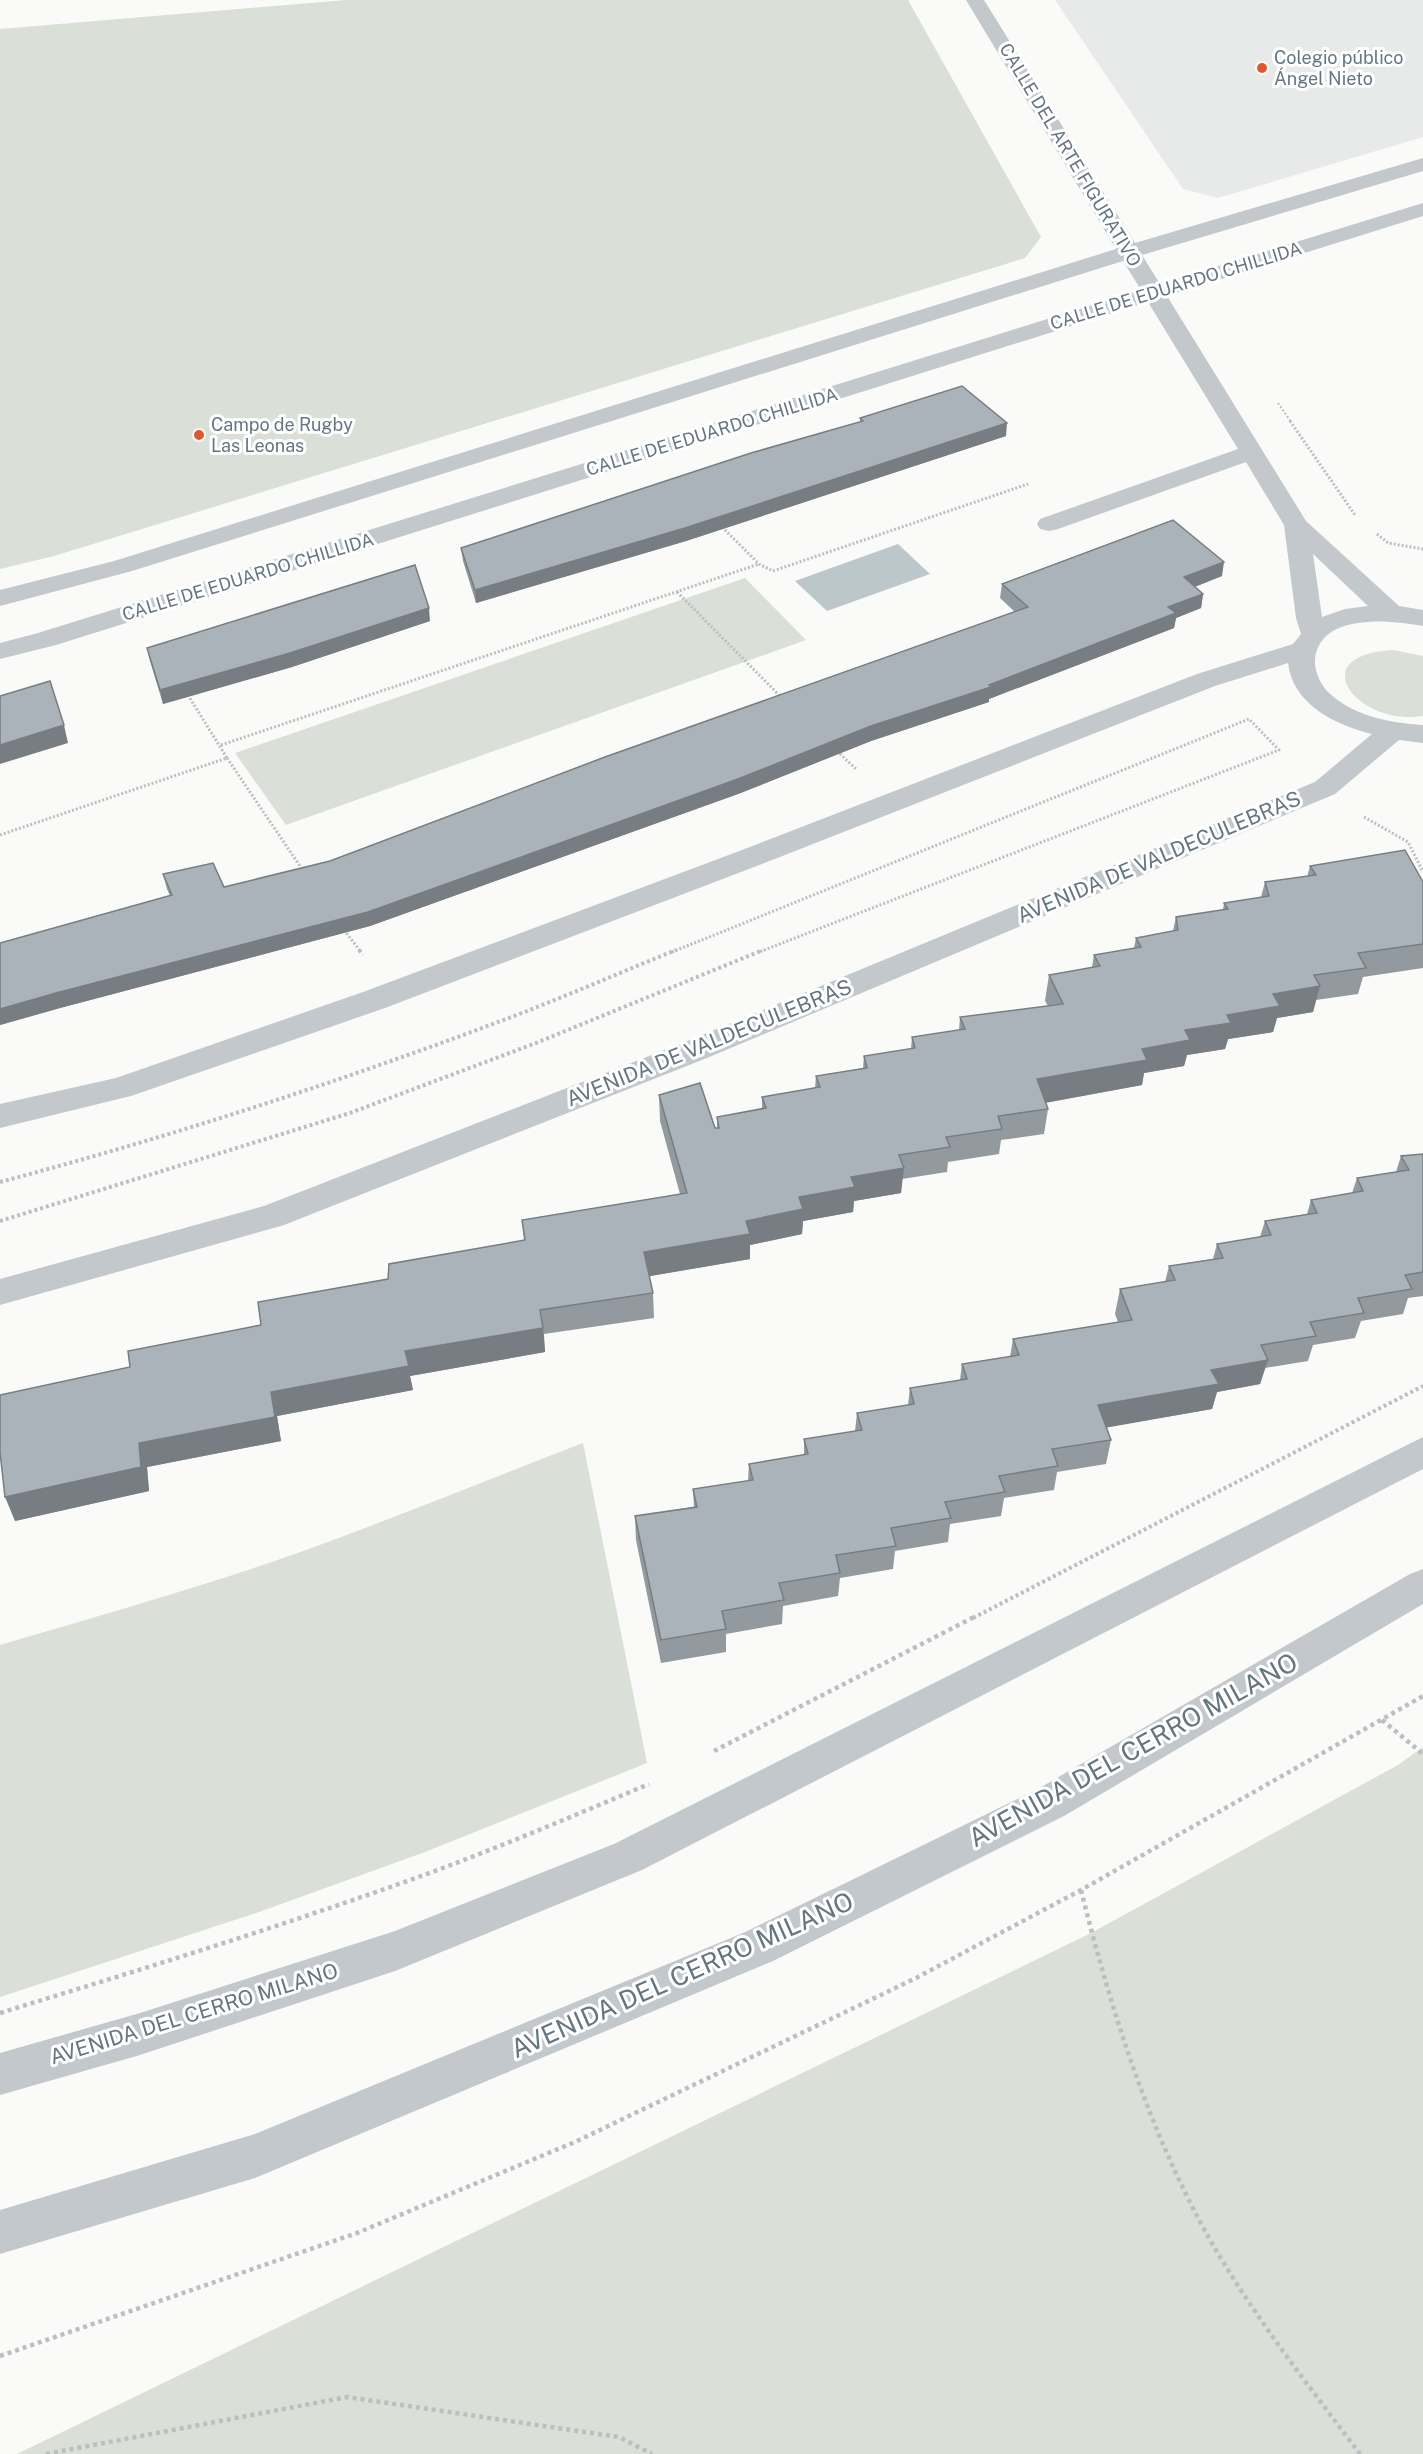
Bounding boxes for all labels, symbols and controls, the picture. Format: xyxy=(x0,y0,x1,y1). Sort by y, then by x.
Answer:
street label: CALLE DEL ARTE FIGURATIVO xyxy=(995,39,1146,270)
place label: Colegio público Ángel Nieto xyxy=(1274,47,1404,89)
marker: Colegio público Ángel Nieto xyxy=(1255,61,1269,75)
street label: CALLE DE EDUARDO CHILLIDA xyxy=(1048,237,1304,334)
street label: CALLE DE EDUARDO CHILLIDA xyxy=(584,383,840,480)
place label: Campo de Rugby Las Leonas xyxy=(211,414,353,456)
marker: Campo de Rugby Las Leonas xyxy=(192,428,206,442)
street label: CALLE DE EDUARDO CHILLIDA xyxy=(120,528,376,625)
street label: AVENIDA DE VALDECULEBRAS xyxy=(1013,785,1304,928)
street label: AVENIDA DE VALDECULEBRAS xyxy=(562,974,855,1111)
street label: AVENIDA DEL CERRO MILANO xyxy=(963,1646,1303,1853)
street label: AVENIDA DEL CERRO MILANO xyxy=(506,1885,858,2064)
street label: AVENIDA DEL CERRO MILANO xyxy=(47,1958,341,2069)

